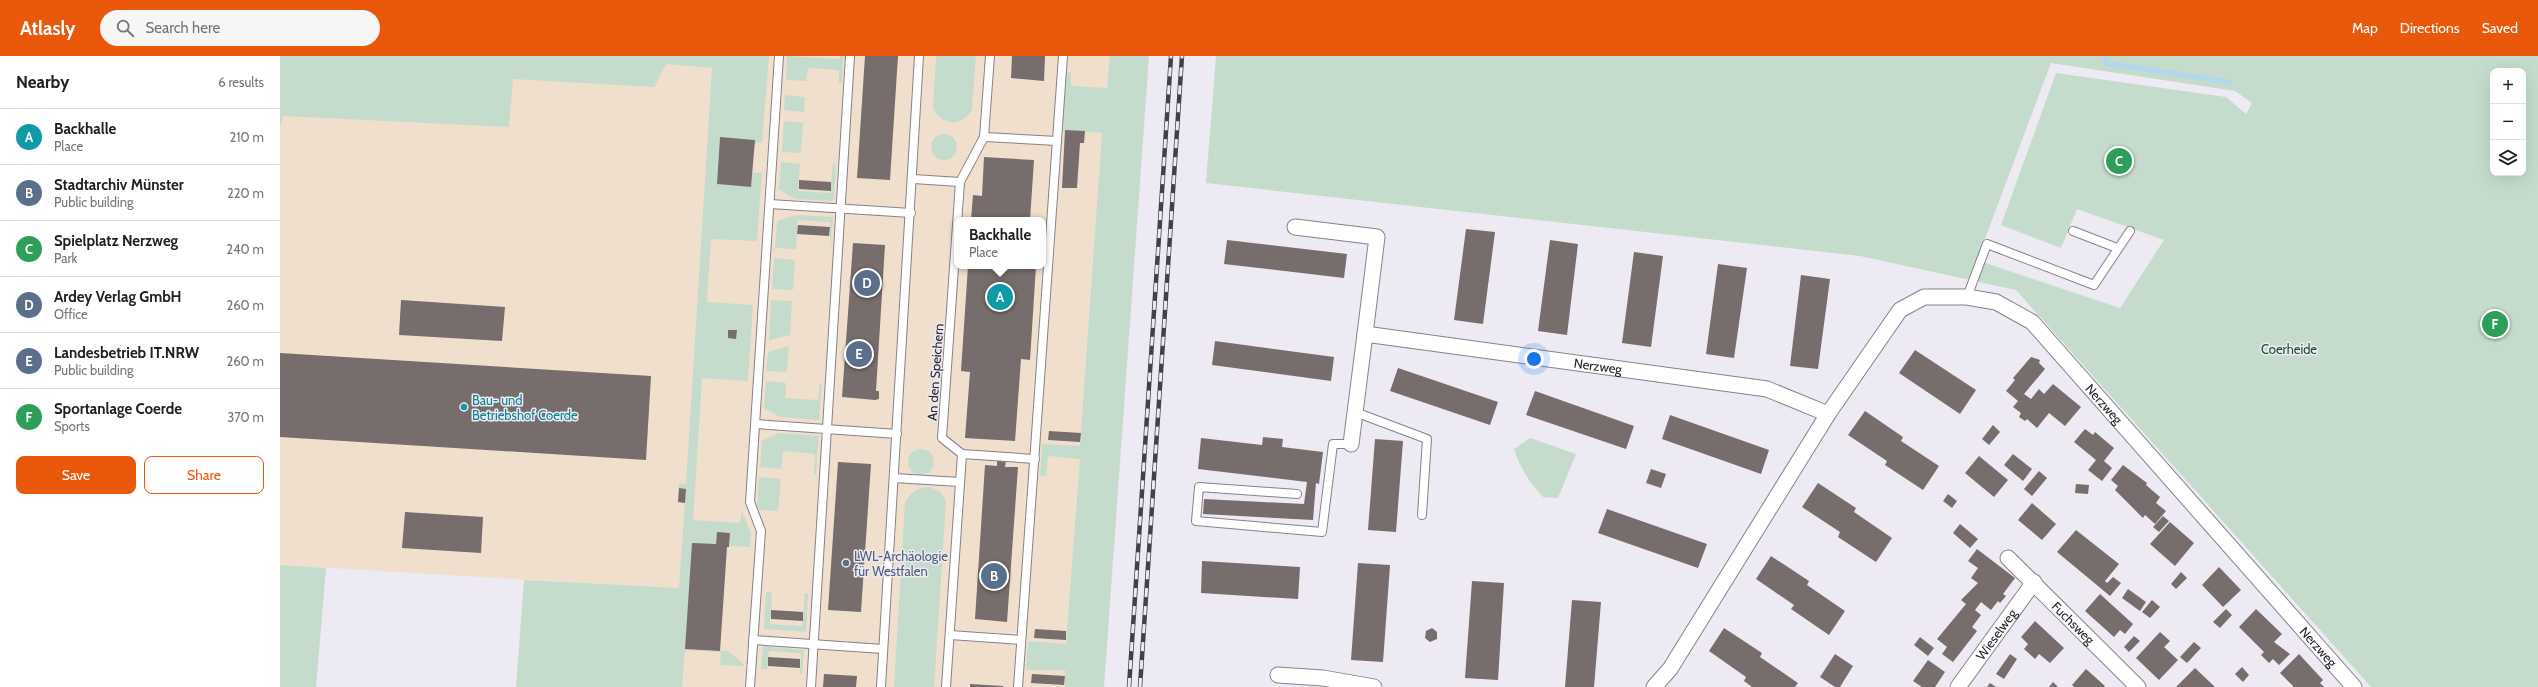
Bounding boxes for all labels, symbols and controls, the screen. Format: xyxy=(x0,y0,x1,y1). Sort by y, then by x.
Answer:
search box xyxy=(100,10,380,46)
text: Atlasly xyxy=(20,17,76,40)
icon: search xyxy=(114,17,136,39)
text: Search here xyxy=(146,19,220,37)
text: Map xyxy=(2352,19,2378,37)
text: Directions xyxy=(2400,19,2460,37)
text: Saved xyxy=(2482,19,2518,37)
map controls xyxy=(2490,68,2526,176)
button: + xyxy=(2490,68,2526,104)
text: Nearby xyxy=(16,72,69,92)
text: 6 results xyxy=(218,74,264,90)
button: − xyxy=(2490,104,2526,140)
text: Backhalle xyxy=(54,120,116,138)
text: A xyxy=(25,129,33,145)
text: 210 m xyxy=(230,129,264,145)
text: Place xyxy=(54,138,83,154)
button: layers xyxy=(2490,140,2526,176)
pin: C xyxy=(2106,146,2132,176)
text: Stadtarchiv Münster xyxy=(54,176,184,194)
text: B xyxy=(25,185,33,201)
text: 220 m xyxy=(227,185,264,201)
text: Public building xyxy=(54,194,134,210)
popup xyxy=(954,217,1046,269)
text: Backhalle xyxy=(969,226,1031,244)
text: Spielplatz Nerzweg xyxy=(54,232,178,250)
text: C xyxy=(25,241,33,257)
text: 240 m xyxy=(226,241,264,257)
text: Place xyxy=(969,244,998,260)
text: Park xyxy=(54,250,77,266)
pin: D xyxy=(854,268,880,298)
pin: A xyxy=(987,282,1013,312)
text: Ardey Verlag GmbH xyxy=(54,288,181,306)
text: D xyxy=(24,297,34,313)
text: 260 m xyxy=(226,297,264,313)
text: Office xyxy=(54,306,88,322)
pin: F xyxy=(2482,309,2508,339)
street label: An den Speichern xyxy=(924,323,946,421)
pin: E xyxy=(846,339,872,369)
park label: Coerheide xyxy=(2261,341,2317,357)
text: Landesbetrieb IT.NRW xyxy=(54,344,199,362)
your location xyxy=(1524,349,1544,369)
text: E xyxy=(25,353,33,369)
text: 260 m xyxy=(226,353,264,369)
street label: Nerzweg xyxy=(1573,355,1624,377)
text: Public building xyxy=(54,362,134,378)
street label: Nerzweg xyxy=(2082,380,2126,428)
place label: Bau- und Betriebshof Coerde xyxy=(472,392,578,423)
text: Sportanlage Coerde xyxy=(54,400,182,418)
marker: Bau- und Betriebshof Coerde xyxy=(459,402,469,412)
text: F xyxy=(26,409,32,425)
text: 370 m xyxy=(227,409,264,425)
text: Sports xyxy=(54,418,90,434)
button: Save xyxy=(16,456,136,494)
button: Share xyxy=(144,456,264,494)
place label: LWL-Archäologie für Westfalen xyxy=(854,548,948,579)
marker: LWL-Archäologie für Westfalen xyxy=(841,558,851,568)
pin: B xyxy=(981,561,1007,591)
street label: Fuchsweg xyxy=(2049,598,2098,648)
street label: Wieselweg xyxy=(1972,605,2020,663)
street label: Nerzweg xyxy=(2296,623,2341,671)

